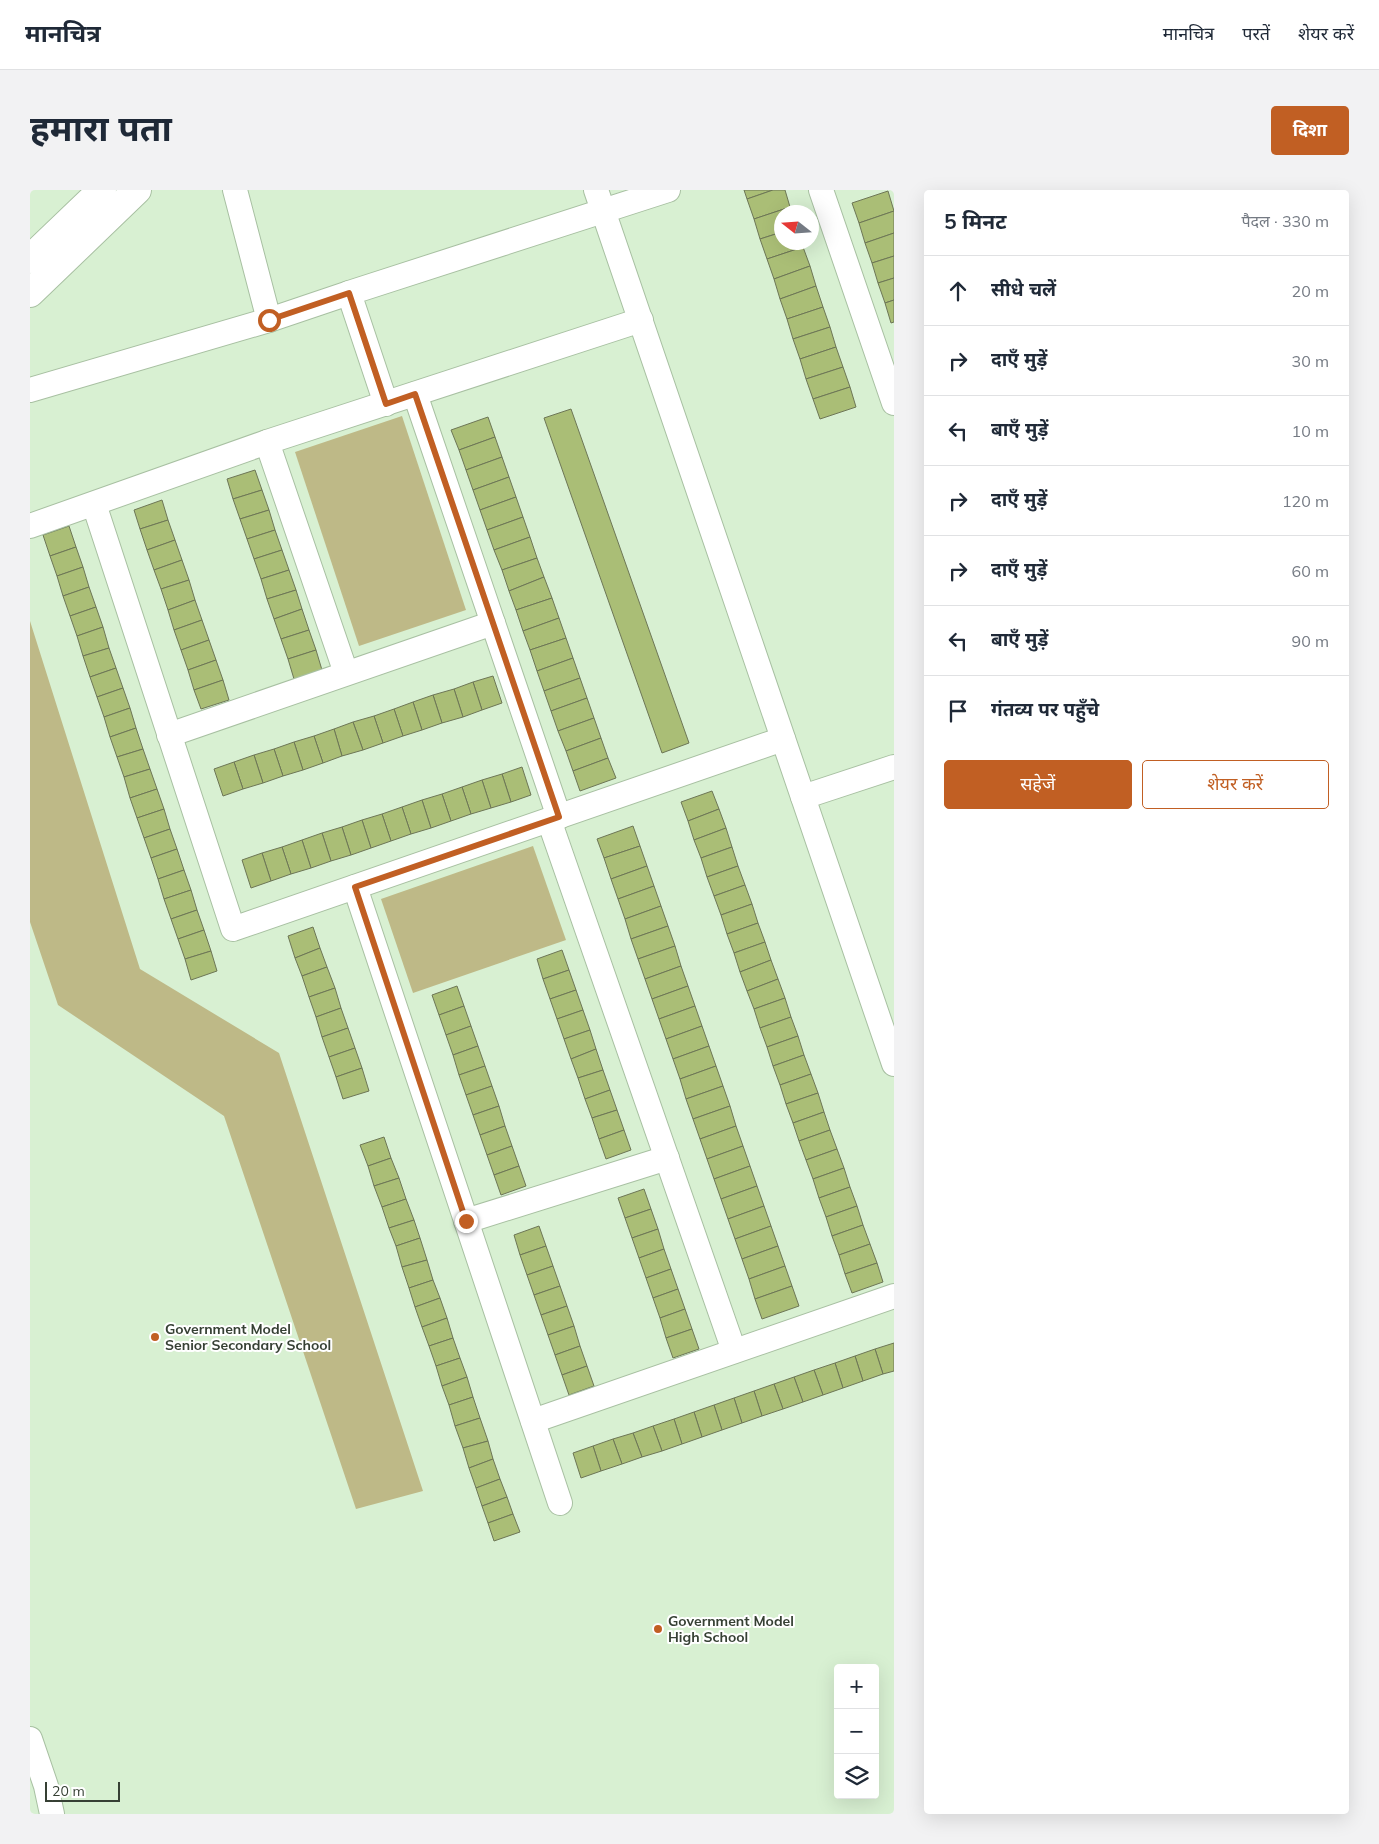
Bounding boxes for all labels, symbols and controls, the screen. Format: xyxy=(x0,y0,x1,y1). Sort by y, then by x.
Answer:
text: मानचित्र xyxy=(25,18,101,48)
text: मानचित्र xyxy=(1163,22,1214,45)
text: परतें xyxy=(1242,22,1270,45)
text: शेयर करें xyxy=(1298,22,1354,45)
text: हमारा पता xyxy=(30,106,172,150)
button: दिशा xyxy=(1271,106,1349,155)
north arrow xyxy=(774,205,819,250)
text: 5 मिनट xyxy=(944,208,1006,234)
text: पैदल · 330 m xyxy=(1241,211,1329,231)
icon: ahead xyxy=(944,277,972,305)
text: सीधे चलें xyxy=(991,277,1056,301)
text: 20 m xyxy=(1292,281,1329,301)
route start xyxy=(258,309,281,332)
icon: right xyxy=(944,347,972,375)
text: दाएँ मुड़ें xyxy=(991,347,1047,371)
text: 30 m xyxy=(1292,351,1329,371)
icon: left xyxy=(944,417,972,445)
text: बाएँ मुड़ें xyxy=(991,417,1048,441)
text: 10 m xyxy=(1292,421,1329,441)
icon: right xyxy=(944,487,972,515)
text: दाएँ मुड़ें xyxy=(991,487,1047,511)
text: 120 m xyxy=(1282,491,1329,511)
icon: right xyxy=(944,557,972,585)
text: दाएँ मुड़ें xyxy=(991,557,1047,581)
text: 60 m xyxy=(1292,561,1329,581)
icon: left xyxy=(944,627,972,655)
text: बाएँ मुड़ें xyxy=(991,627,1048,651)
text: 90 m xyxy=(1292,631,1329,651)
icon: arrive xyxy=(944,697,972,725)
text: गंतव्य पर पहुँचे xyxy=(991,697,1099,721)
button: सहेजें xyxy=(944,760,1132,809)
button: शेयर करें xyxy=(1142,760,1329,809)
route end xyxy=(455,1210,478,1233)
place label: Government Model Senior Secondary School xyxy=(165,1320,331,1354)
marker: Government Model Senior Secondary School xyxy=(149,1331,161,1343)
place label: Government Model High School xyxy=(668,1612,794,1646)
marker: Government Model High School xyxy=(652,1623,664,1635)
map controls xyxy=(834,1664,879,1799)
button: + xyxy=(834,1664,879,1709)
button: − xyxy=(834,1709,879,1754)
button: layers xyxy=(834,1754,879,1799)
scale bar xyxy=(45,1779,120,1802)
text: 20 m xyxy=(52,1782,85,1800)

